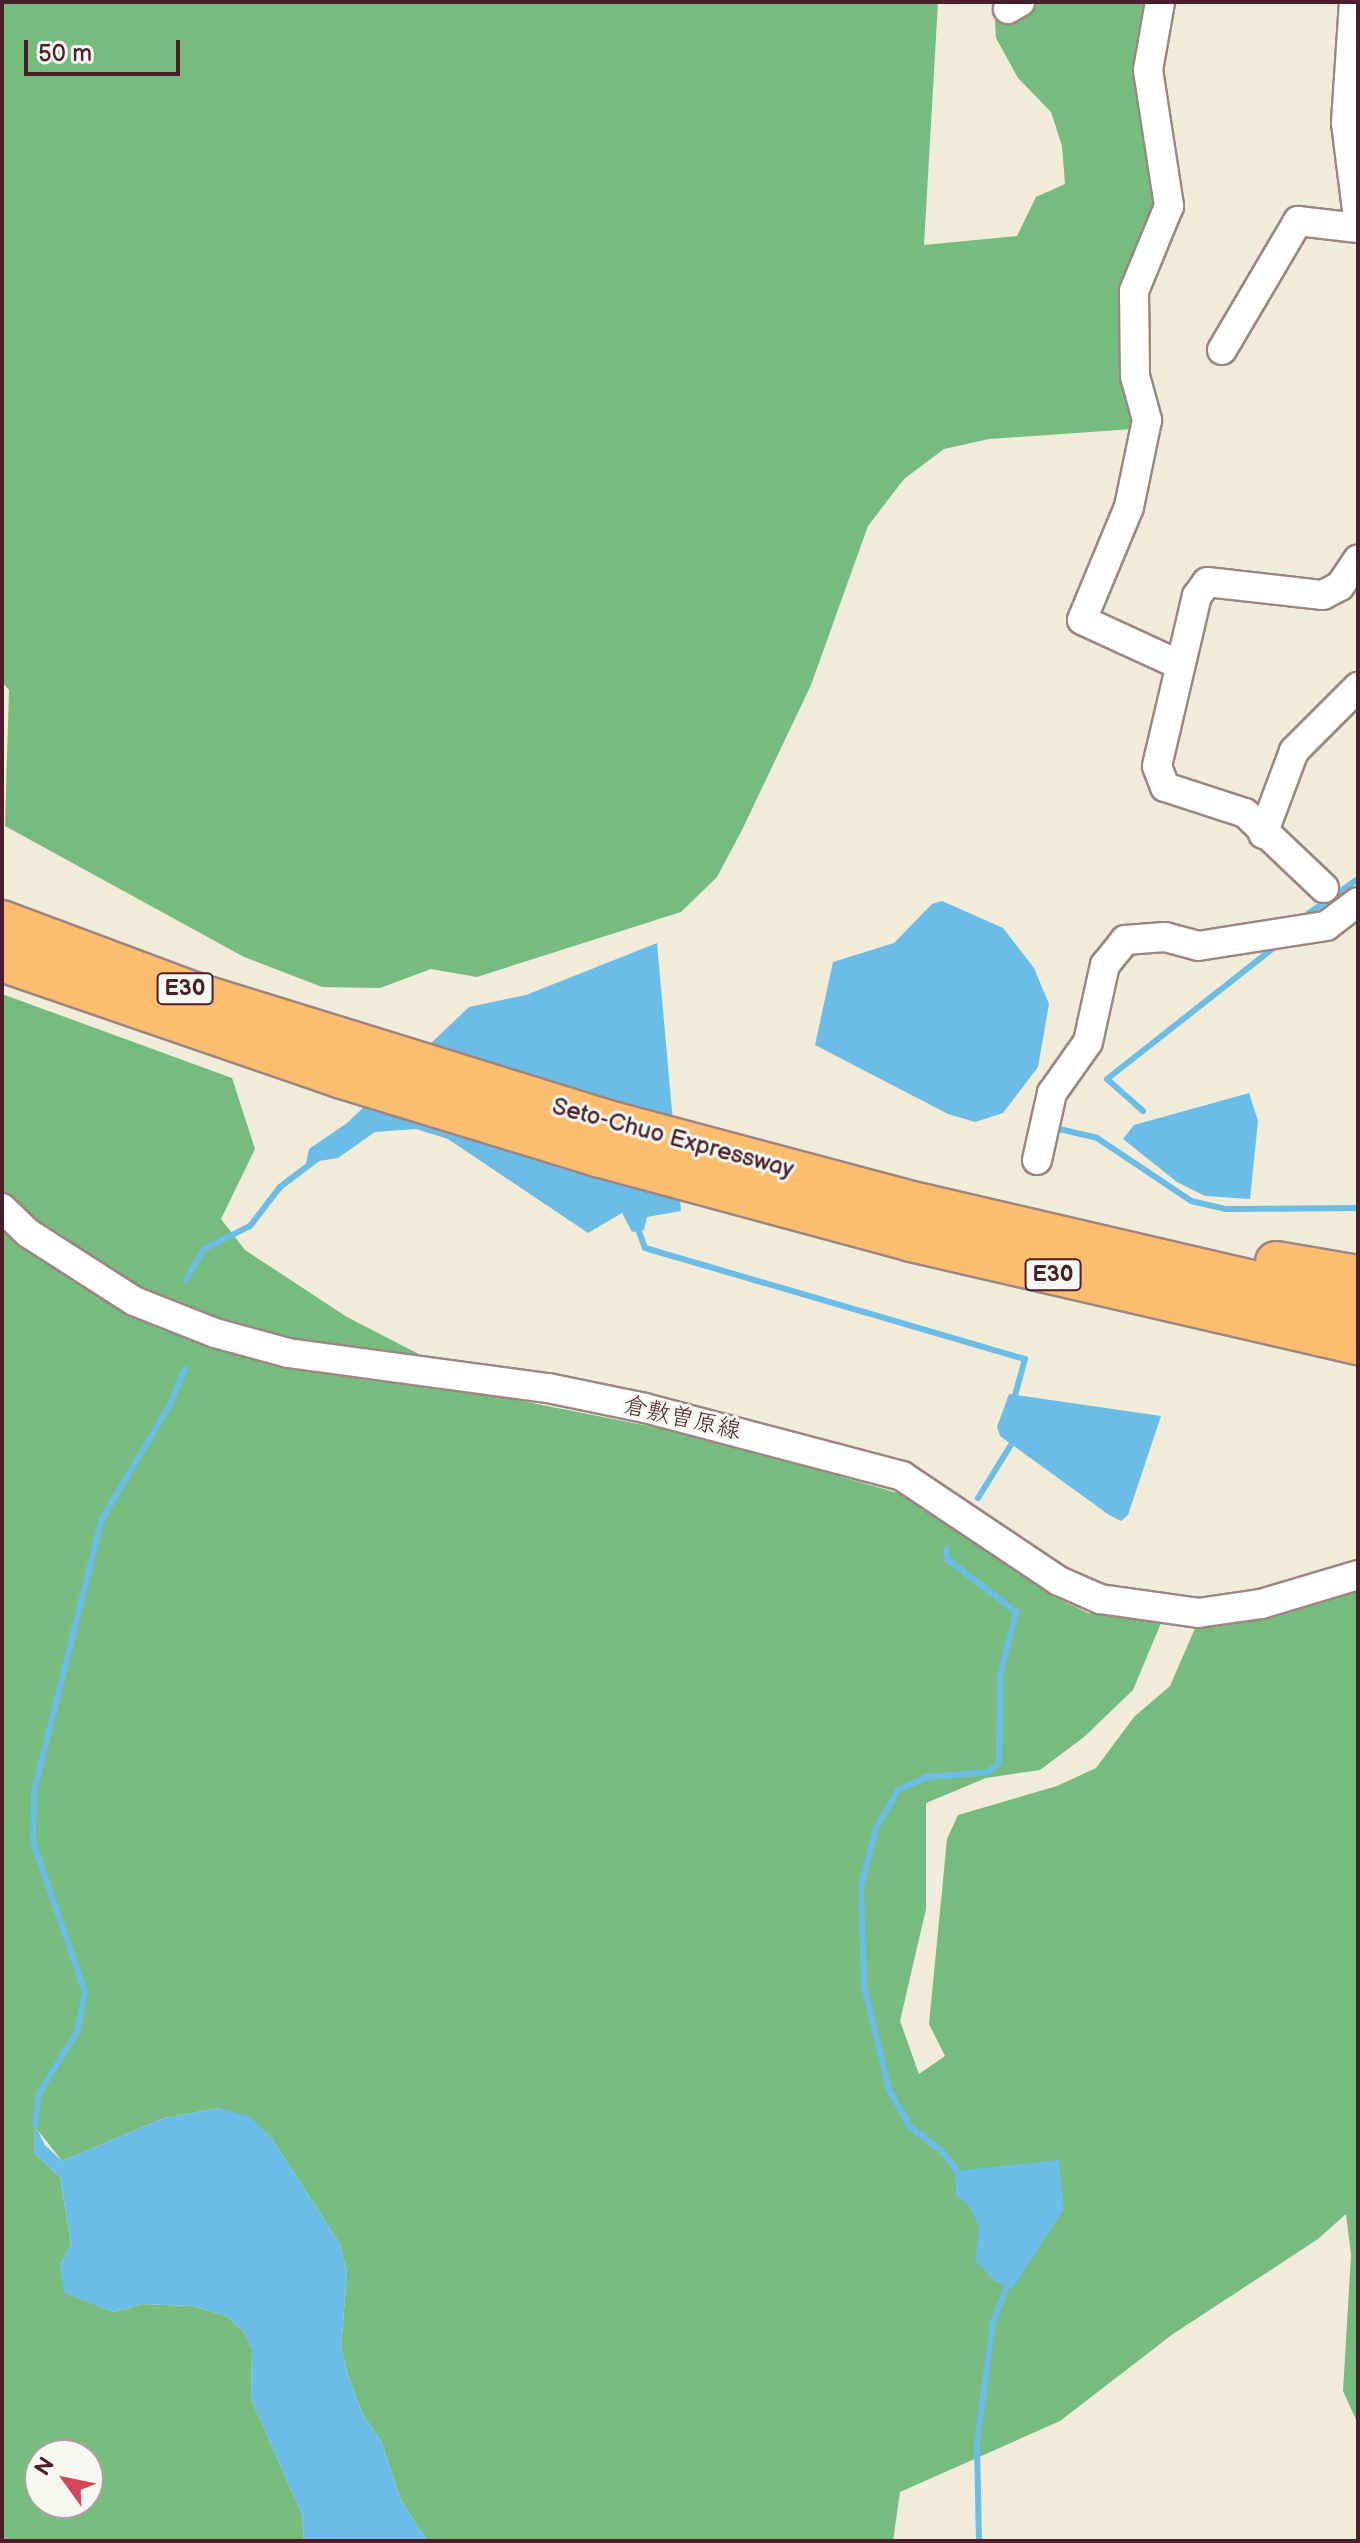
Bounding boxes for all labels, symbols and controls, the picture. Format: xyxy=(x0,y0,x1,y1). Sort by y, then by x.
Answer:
scale bar xyxy=(28,24,184,74)
text: 50 m xyxy=(38,39,92,68)
road number: E30 xyxy=(155,971,215,1007)
street label: Seto-Chuo Expressway xyxy=(549,1092,797,1184)
road number: E30 xyxy=(1023,1257,1083,1293)
street label: 倉敷曽原線 xyxy=(620,1390,744,1446)
north arrow xyxy=(24,2439,104,2519)
text: N xyxy=(29,2452,61,2481)

